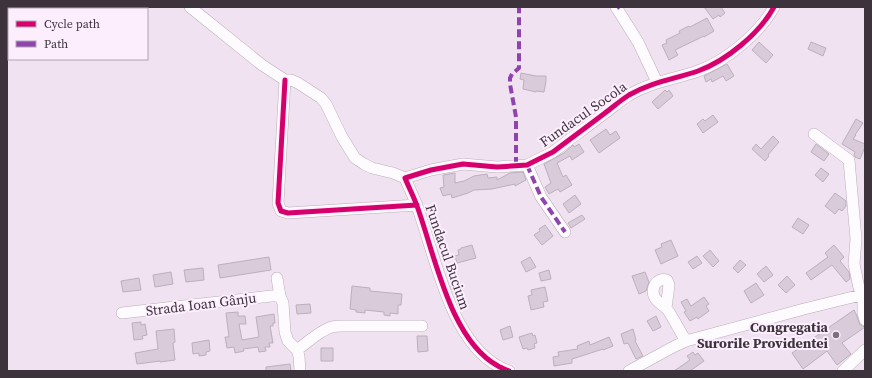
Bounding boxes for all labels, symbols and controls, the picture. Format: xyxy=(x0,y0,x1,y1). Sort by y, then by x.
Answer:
legend xyxy=(8,8,148,60)
text: Cycle path xyxy=(44,16,100,32)
text: Path xyxy=(44,36,68,52)
street label: Fundacul Socola xyxy=(535,76,631,152)
street label: Fundacul Bucium xyxy=(421,202,476,313)
street label: Strada Ioan Gânju xyxy=(145,287,257,321)
place label: Congregatia Surorile Providentei xyxy=(697,317,829,353)
marker: Congregatia Surorile Providentei xyxy=(831,330,841,340)

